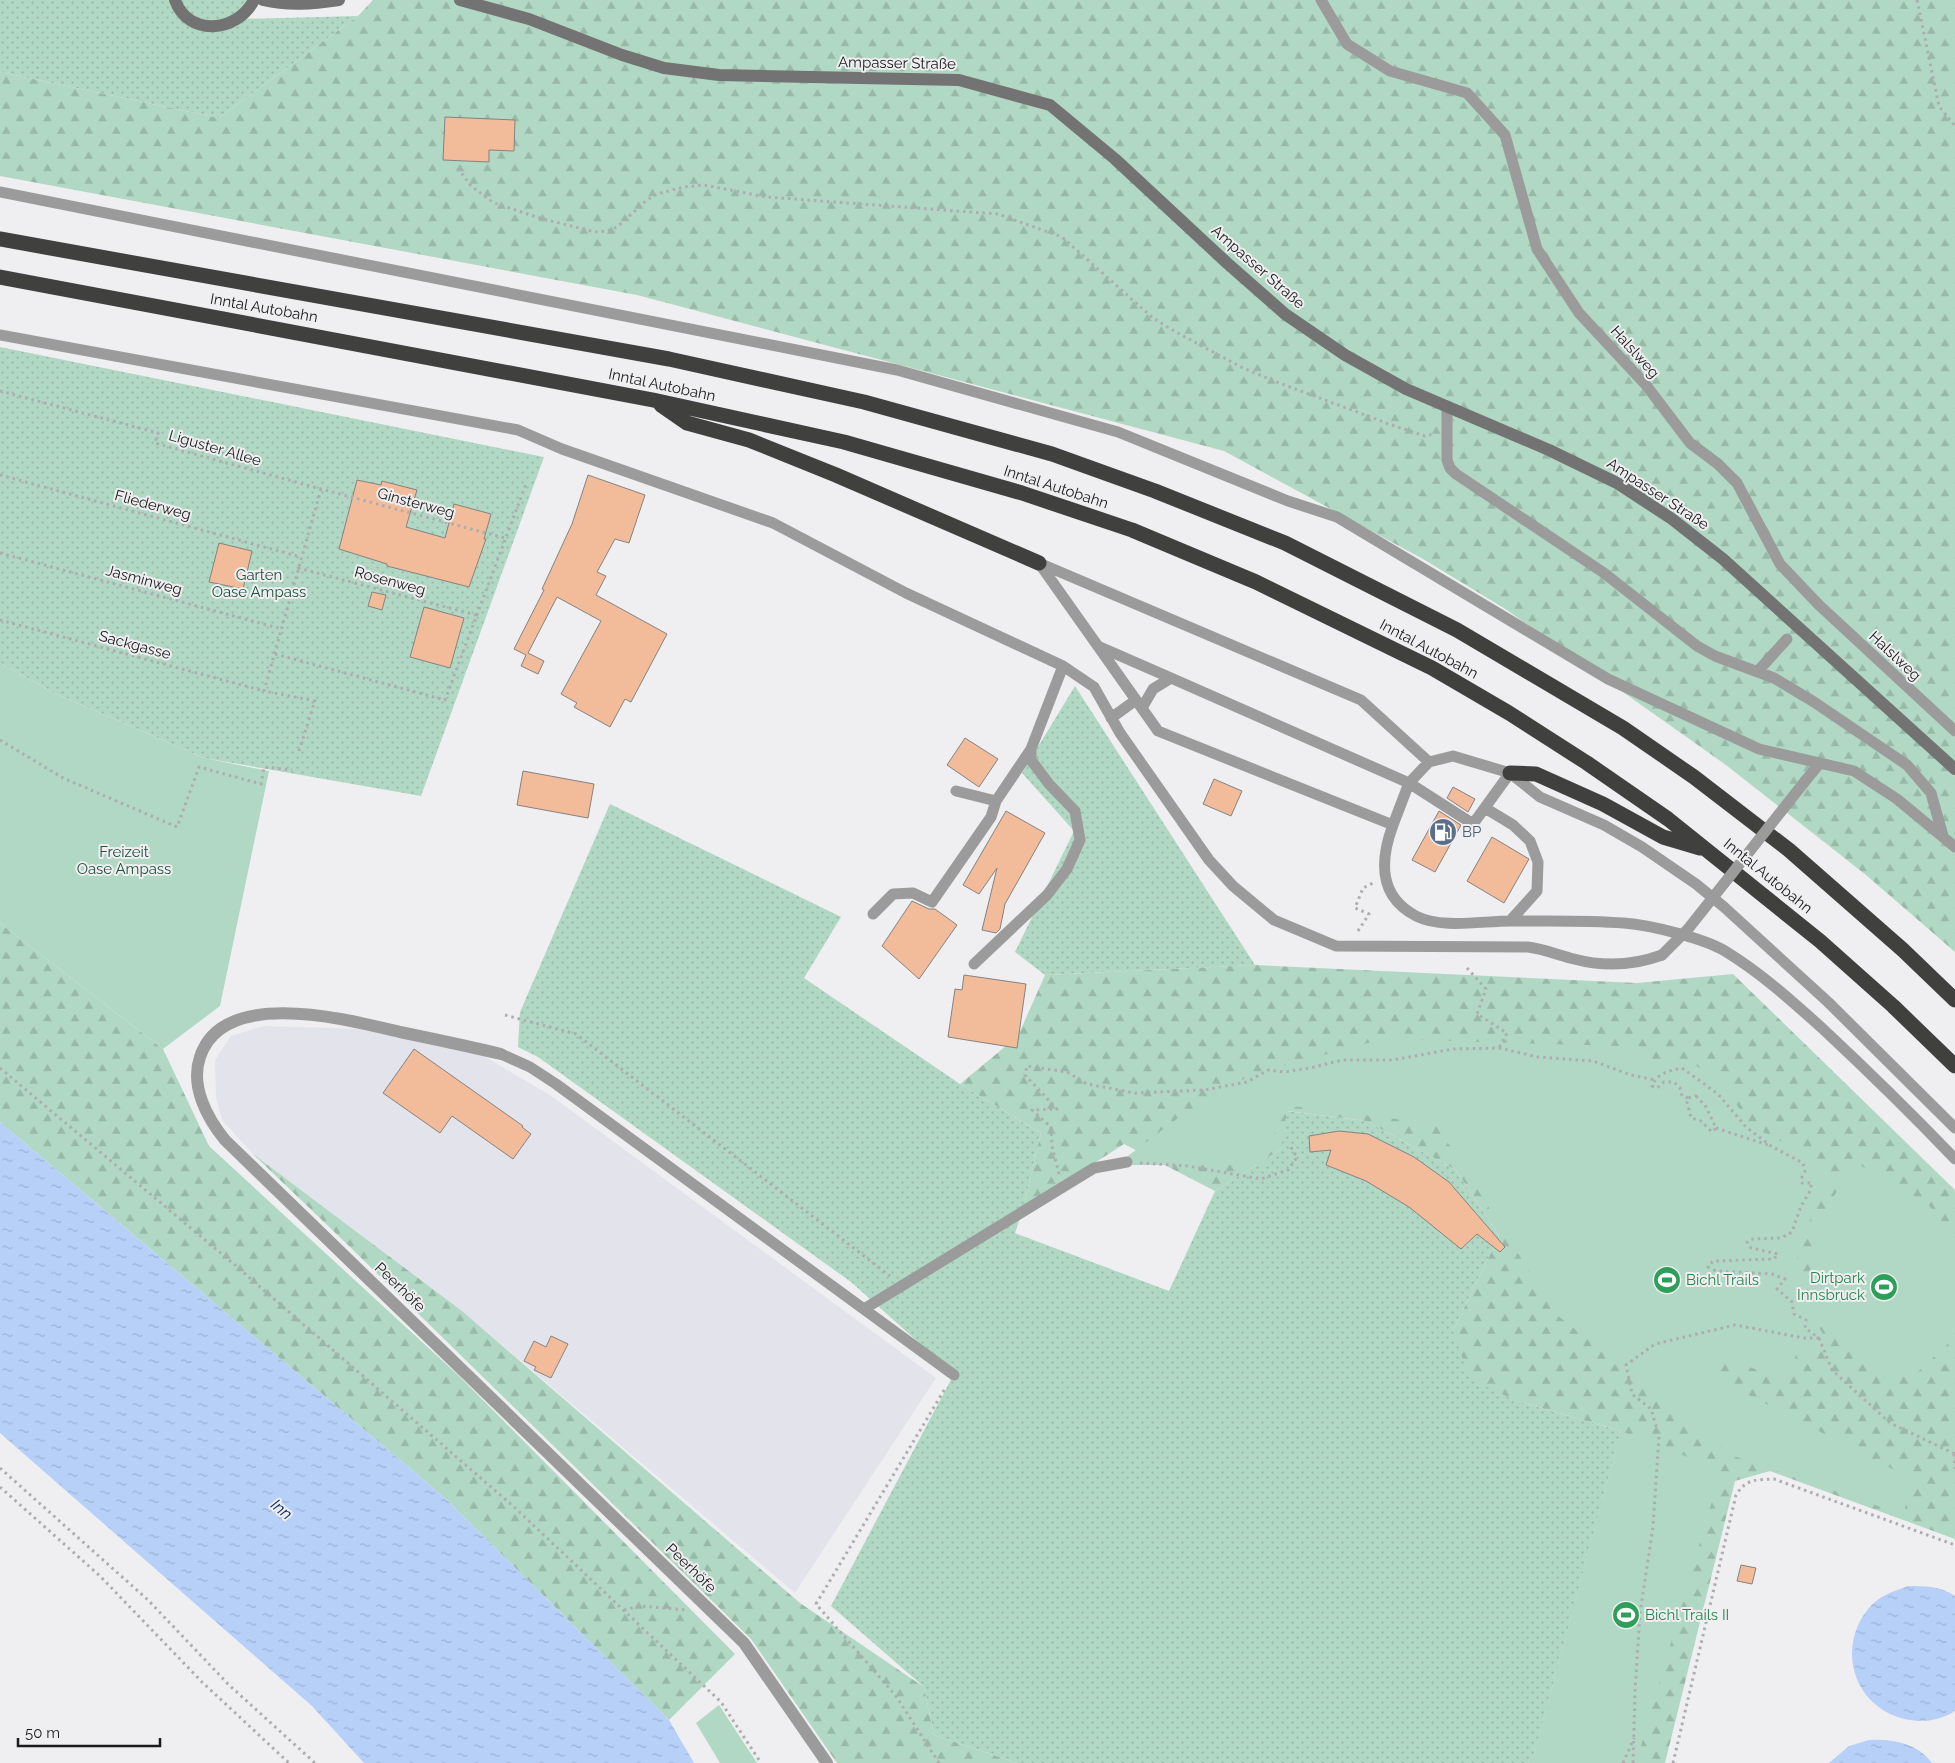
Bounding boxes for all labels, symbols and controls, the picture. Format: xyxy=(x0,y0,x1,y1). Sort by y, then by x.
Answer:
street label: Ampasser Straße xyxy=(838,53,956,73)
street label: Ampasser Straße xyxy=(1208,222,1309,313)
street label: Inntal Autobahn xyxy=(209,290,319,326)
street label: Halslweg xyxy=(1607,322,1663,382)
street label: Inntal Autobahn xyxy=(607,365,717,405)
street label: Liguster Allee xyxy=(167,426,263,470)
street label: Ampasser Straße xyxy=(1604,454,1712,534)
street label: Inntal Autobahn xyxy=(1001,462,1111,512)
street label: Ginsterweg xyxy=(376,484,456,522)
street label: Fliederweg xyxy=(113,486,193,524)
street label: Jasminweg xyxy=(104,561,184,599)
street label: Rosenweg xyxy=(352,563,428,599)
park label: Garten Oase Ampass xyxy=(212,566,306,601)
street label: Inntal Autobahn xyxy=(1377,615,1481,683)
street label: Sackgasse xyxy=(97,627,173,663)
street label: Halslweg xyxy=(1865,627,1925,685)
fuel station icon: BP xyxy=(1428,817,1458,847)
place label: BP xyxy=(1462,823,1481,841)
street label: Inntal Autobahn xyxy=(1720,835,1816,917)
park label: Freizeit Oase Ampass xyxy=(77,843,171,878)
street label: Peerhöfe xyxy=(371,1259,429,1316)
sports icon: Bichl Trails xyxy=(1652,1265,1682,1295)
place label: Dirtpark Innsbruck xyxy=(1797,1269,1865,1304)
place label: Bichl Trails xyxy=(1686,1271,1759,1289)
sports icon: Dirtpark Innsbruck xyxy=(1869,1272,1899,1302)
water label: Inn xyxy=(267,1495,296,1524)
street label: Peerhöfe xyxy=(662,1540,720,1597)
sports icon: Bichl Trails II xyxy=(1611,1600,1641,1630)
place label: Bichl Trails II xyxy=(1645,1606,1729,1624)
scale bar xyxy=(18,1716,160,1748)
text: 50 m xyxy=(25,1724,60,1742)

